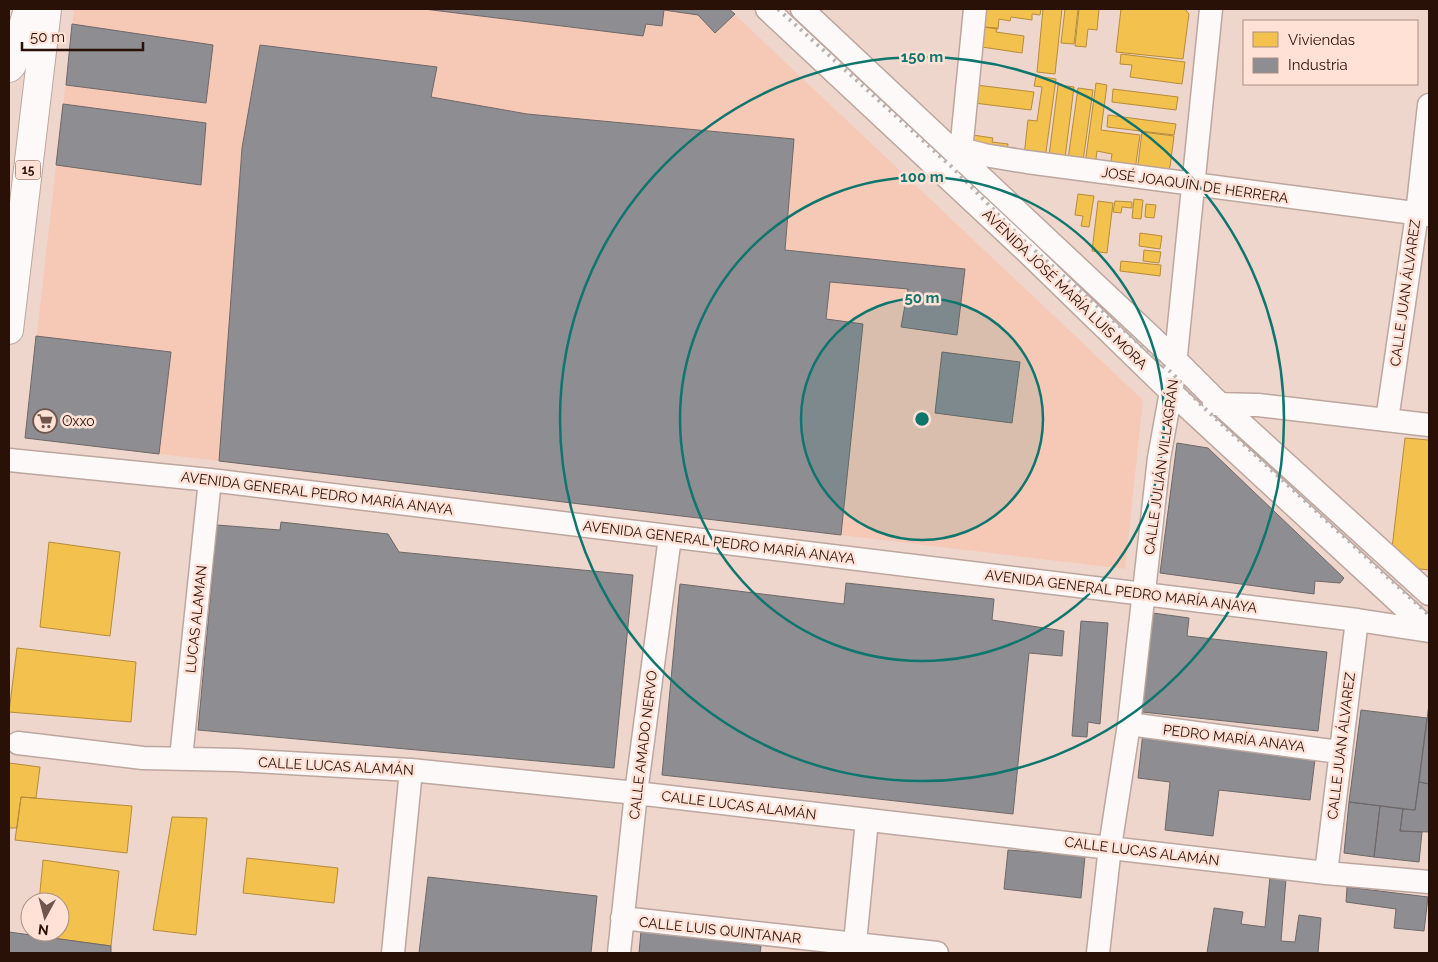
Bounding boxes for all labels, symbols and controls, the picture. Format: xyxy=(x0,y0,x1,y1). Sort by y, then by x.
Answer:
scale bar xyxy=(22,20,144,52)
legend xyxy=(1243,20,1418,85)
text: 50 m xyxy=(30,28,65,46)
text: Viviendas xyxy=(1288,31,1355,49)
text: 150 m xyxy=(901,48,943,66)
text: Industria xyxy=(1288,56,1348,74)
road number: 15 xyxy=(15,160,40,180)
street label: JOSÉ JOAQUÍN DE HERRERA xyxy=(1100,163,1290,206)
text: 100 m xyxy=(900,168,944,186)
street label: AVENIDA JOSÉ MARÍA LUIS MORA xyxy=(979,205,1152,373)
street label: CALLE JUAN ÁLVAREZ xyxy=(1386,218,1423,367)
text: 50 m xyxy=(904,289,940,307)
street label: CALLE JULIÁN VILLAGRÁN xyxy=(1140,378,1181,556)
supermarket icon: Oxxo xyxy=(32,408,58,434)
centre of rings xyxy=(913,410,931,428)
place label: Oxxo xyxy=(62,413,95,429)
street label: AVENIDA GENERAL PEDRO MARÍA ANAYA xyxy=(180,467,455,518)
street label: AVENIDA GENERAL PEDRO MARÍA ANAYA xyxy=(582,516,857,567)
street label: LUCAS ALAMAN xyxy=(182,564,210,674)
street label: AVENIDA GENERAL PEDRO MARÍA ANAYA xyxy=(984,565,1259,616)
street label: CALLE AMADO NERVO xyxy=(626,670,660,820)
street label: CALLE JUAN ÁLVAREZ xyxy=(1323,671,1358,820)
street label: PEDRO MARÍA ANAYA xyxy=(1162,720,1307,755)
street label: CALLE LUCAS ALAMÁN xyxy=(258,753,414,778)
street label: CALLE LUCAS ALAMÁN xyxy=(661,787,817,822)
street label: CALLE LUCAS ALAMÁN xyxy=(1064,833,1220,868)
north arrow xyxy=(20,892,70,942)
street label: CALLE LUIS QUINTANAR xyxy=(638,914,802,946)
text: N xyxy=(37,921,50,938)

